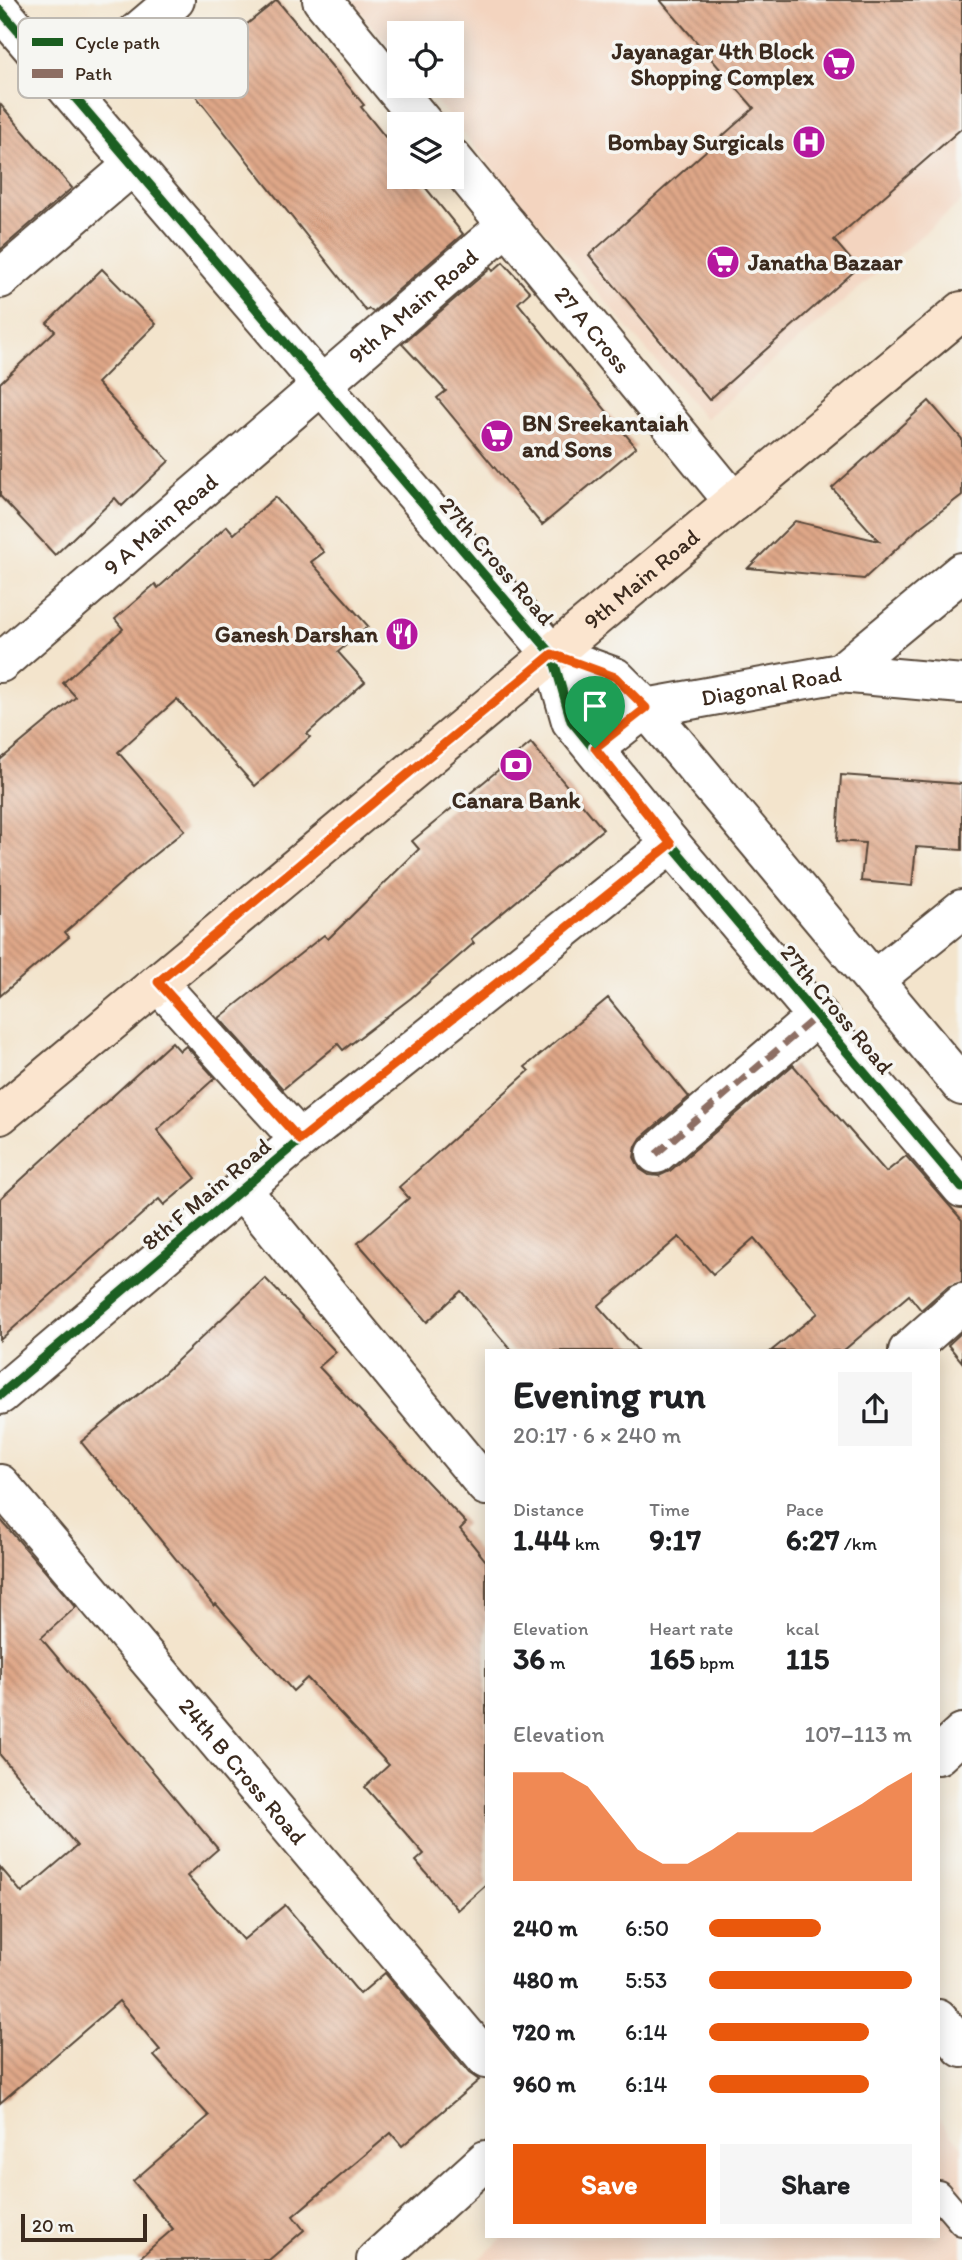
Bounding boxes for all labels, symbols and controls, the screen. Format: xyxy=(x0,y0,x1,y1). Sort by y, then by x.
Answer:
legend xyxy=(18,18,248,98)
map controls xyxy=(387,21,464,189)
button: locate xyxy=(387,21,464,98)
text: Cycle path xyxy=(75,31,160,54)
place label: Jayanagar 4th Block Shopping Complex xyxy=(611,37,815,91)
supermarket icon: Jayanagar 4th Block Shopping Complex xyxy=(820,45,858,83)
text: Path xyxy=(75,62,112,85)
button: layers xyxy=(387,112,464,189)
hospital icon: Bombay Surgicals xyxy=(790,123,828,161)
place label: Bombay Surgicals xyxy=(607,128,784,156)
street label: 9th A Main Road xyxy=(343,243,484,370)
supermarket icon: Janatha Bazaar xyxy=(704,243,742,281)
place label: Janatha Bazaar xyxy=(747,248,903,276)
street label: 27 A Cross xyxy=(549,280,637,379)
place label: BN Sreekantaiah and Sons xyxy=(522,409,689,463)
supermarket icon: BN Sreekantaiah and Sons xyxy=(478,417,516,455)
street label: 9 A Main Road xyxy=(98,468,223,581)
street label: 27th Cross Road xyxy=(434,491,561,631)
street label: 9th Main Road xyxy=(578,522,705,635)
restaurant icon: Ganesh Darshan xyxy=(383,615,421,653)
place label: Ganesh Darshan xyxy=(215,620,379,648)
street label: Diagonal Road xyxy=(699,659,844,712)
pin xyxy=(565,676,625,748)
icon: arrive xyxy=(576,687,614,725)
bank icon: Canara Bank xyxy=(497,746,535,784)
place label: Canara Bank xyxy=(452,786,581,814)
street label: 27th Cross Road xyxy=(775,938,900,1080)
street label: 8th F Main Road xyxy=(136,1132,276,1256)
text: Evening run xyxy=(513,1372,706,1418)
button: share xyxy=(838,1372,912,1446)
text: 20:17 · 6 × 240 m xyxy=(513,1421,681,1449)
text: Distance xyxy=(513,1498,584,1521)
text: Time xyxy=(649,1498,690,1521)
text: Pace xyxy=(786,1498,824,1521)
text: 1.44 xyxy=(513,1521,570,1558)
text: 9:17 xyxy=(649,1521,701,1558)
text: 6:27 xyxy=(786,1521,840,1558)
text: km xyxy=(570,1532,600,1555)
text: /km xyxy=(840,1532,877,1555)
text: Elevation xyxy=(513,1617,589,1640)
text: Heart rate xyxy=(649,1617,733,1640)
text: kcal xyxy=(786,1617,819,1640)
text: 36 xyxy=(513,1640,545,1677)
text: 165 xyxy=(649,1640,695,1677)
text: 115 xyxy=(786,1640,829,1677)
text: m xyxy=(545,1651,566,1674)
text: bpm xyxy=(695,1651,734,1674)
street label: 24th B Cross Road xyxy=(173,1692,313,1851)
text: Elevation xyxy=(513,1720,604,1748)
text: 107–113 m xyxy=(805,1720,912,1748)
text: 240 m xyxy=(513,1914,578,1942)
text: 6:50 xyxy=(625,1914,669,1942)
text: 480 m xyxy=(513,1966,578,1994)
text: 5:53 xyxy=(625,1966,667,1994)
text: 720 m xyxy=(513,2018,575,2046)
text: 6:14 xyxy=(625,2018,667,2046)
text: 960 m xyxy=(513,2070,576,2098)
text: 6:14 xyxy=(625,2070,667,2098)
button: Save xyxy=(513,2144,706,2224)
button: Share xyxy=(720,2144,912,2224)
scale bar xyxy=(21,2211,147,2243)
text: 20 m xyxy=(32,2214,74,2237)

